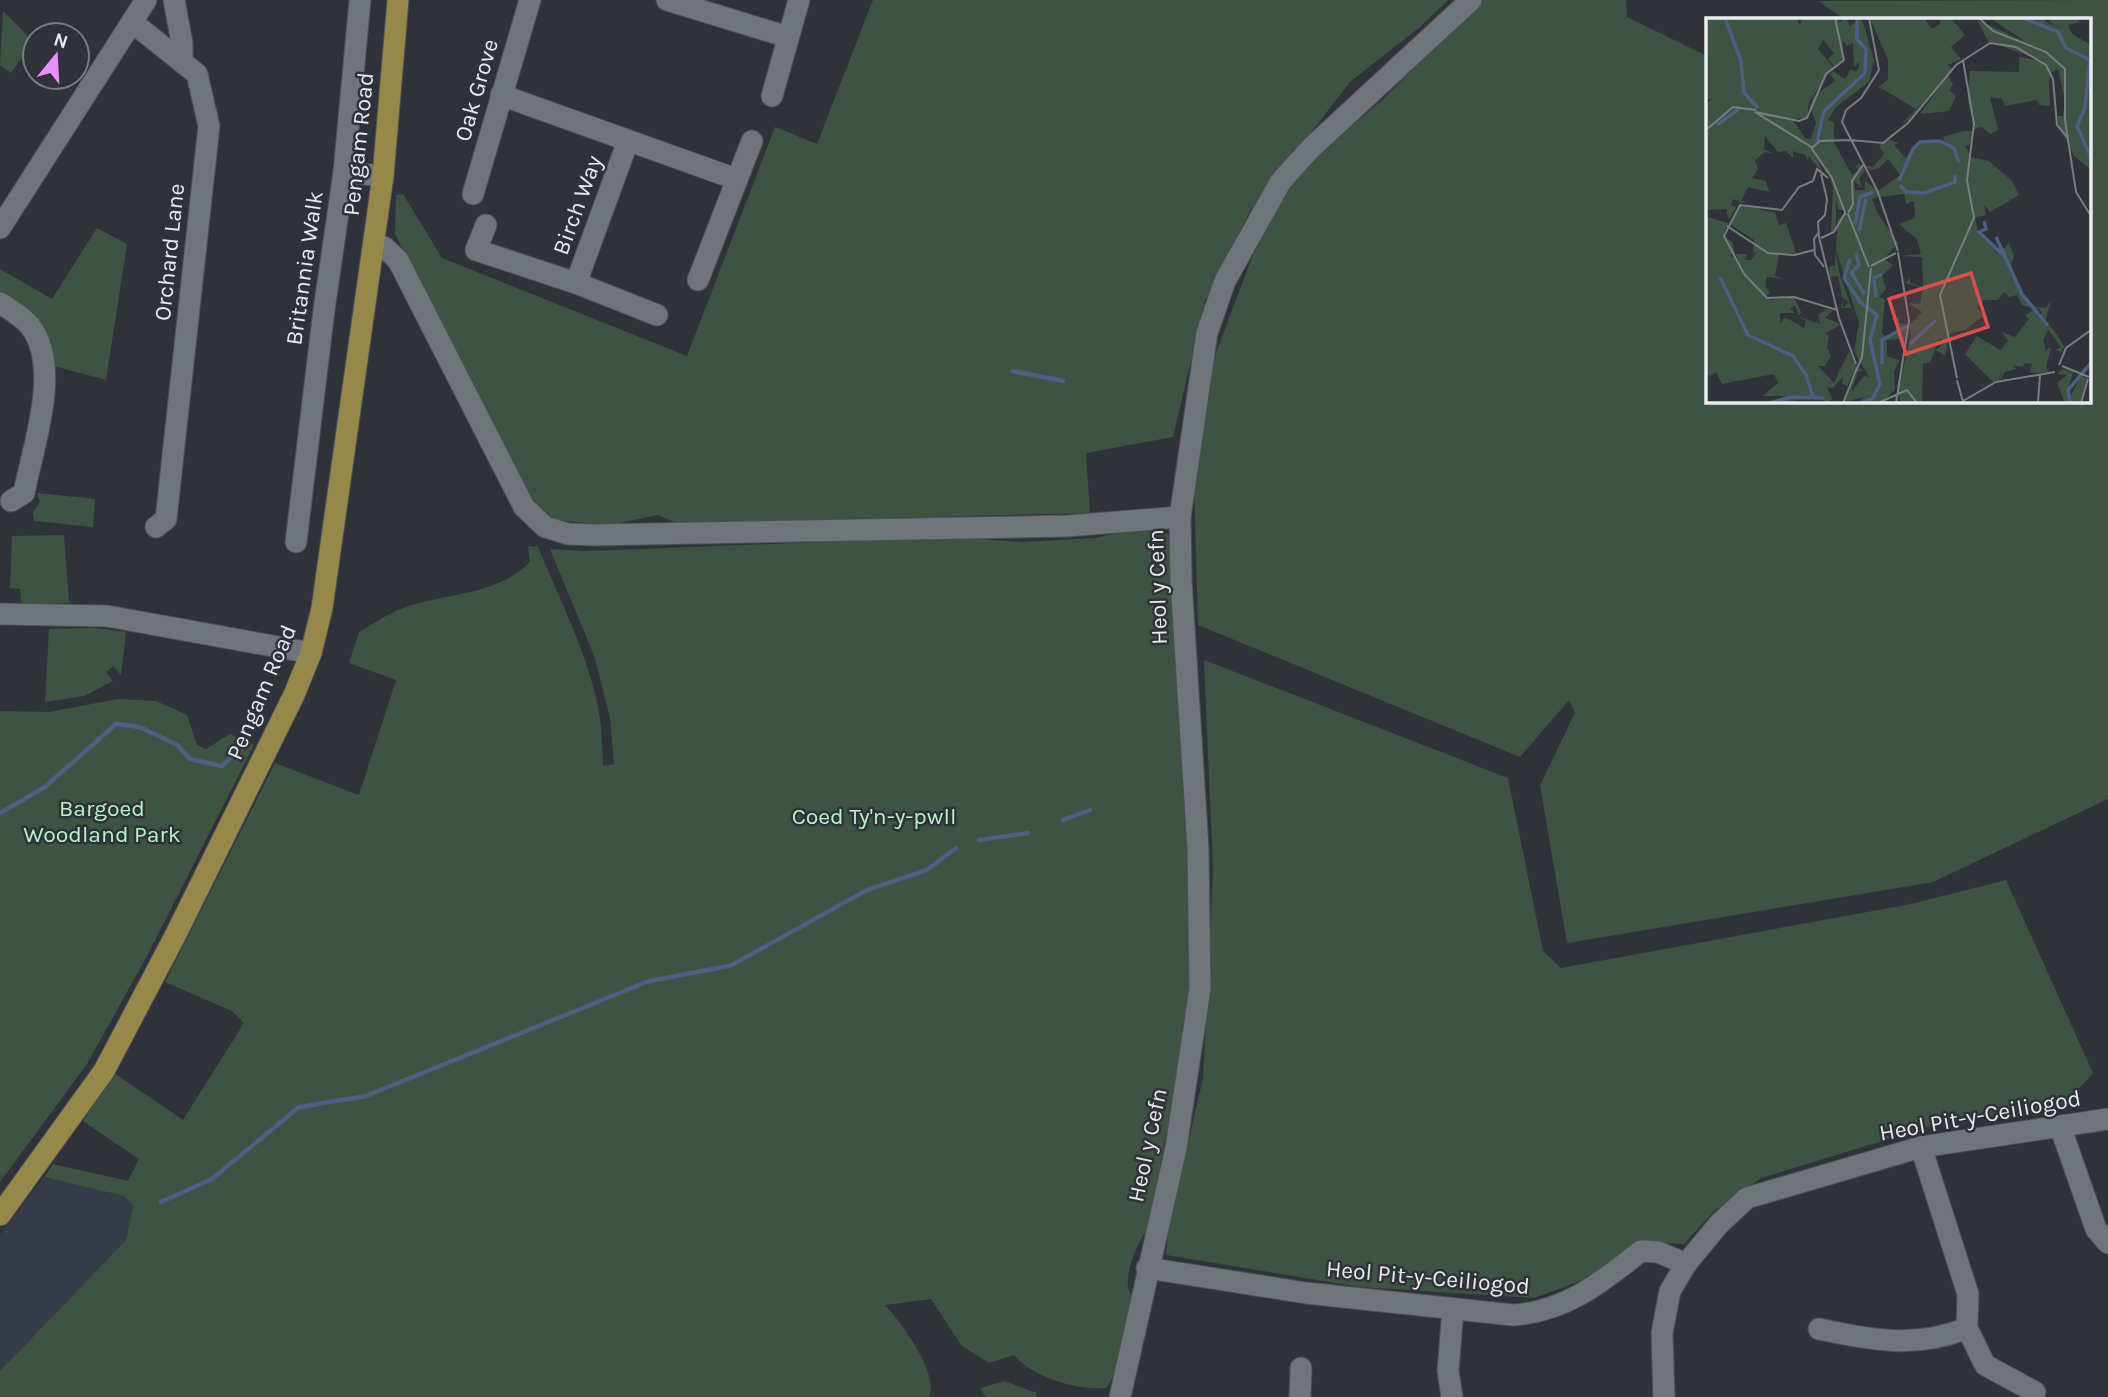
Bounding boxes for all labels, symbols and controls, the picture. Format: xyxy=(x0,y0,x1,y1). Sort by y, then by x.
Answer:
inset map xyxy=(1706,18,2090,402)
north arrow xyxy=(21,21,91,91)
text: N xyxy=(51,28,71,53)
street label: Oak Grove xyxy=(449,36,504,144)
street label: Pengam Road xyxy=(338,71,379,217)
street label: Birch Way xyxy=(547,151,608,259)
street label: Orchard Lane xyxy=(149,182,190,322)
street label: Britannia Walk xyxy=(280,189,329,347)
street label: Heol y Cefn xyxy=(1142,529,1173,645)
street label: Pengam Road xyxy=(221,621,302,764)
park label: Bargoed Woodland Park xyxy=(23,795,181,848)
park label: Coed Ty'n-y-pwll xyxy=(792,803,956,830)
street label: Heol Pit-y-Ceiliogod xyxy=(1877,1084,2083,1147)
street label: Heol y Cefn xyxy=(1122,1086,1173,1204)
street label: Heol Pit-y-Ceiliogod xyxy=(1325,1255,1531,1300)

